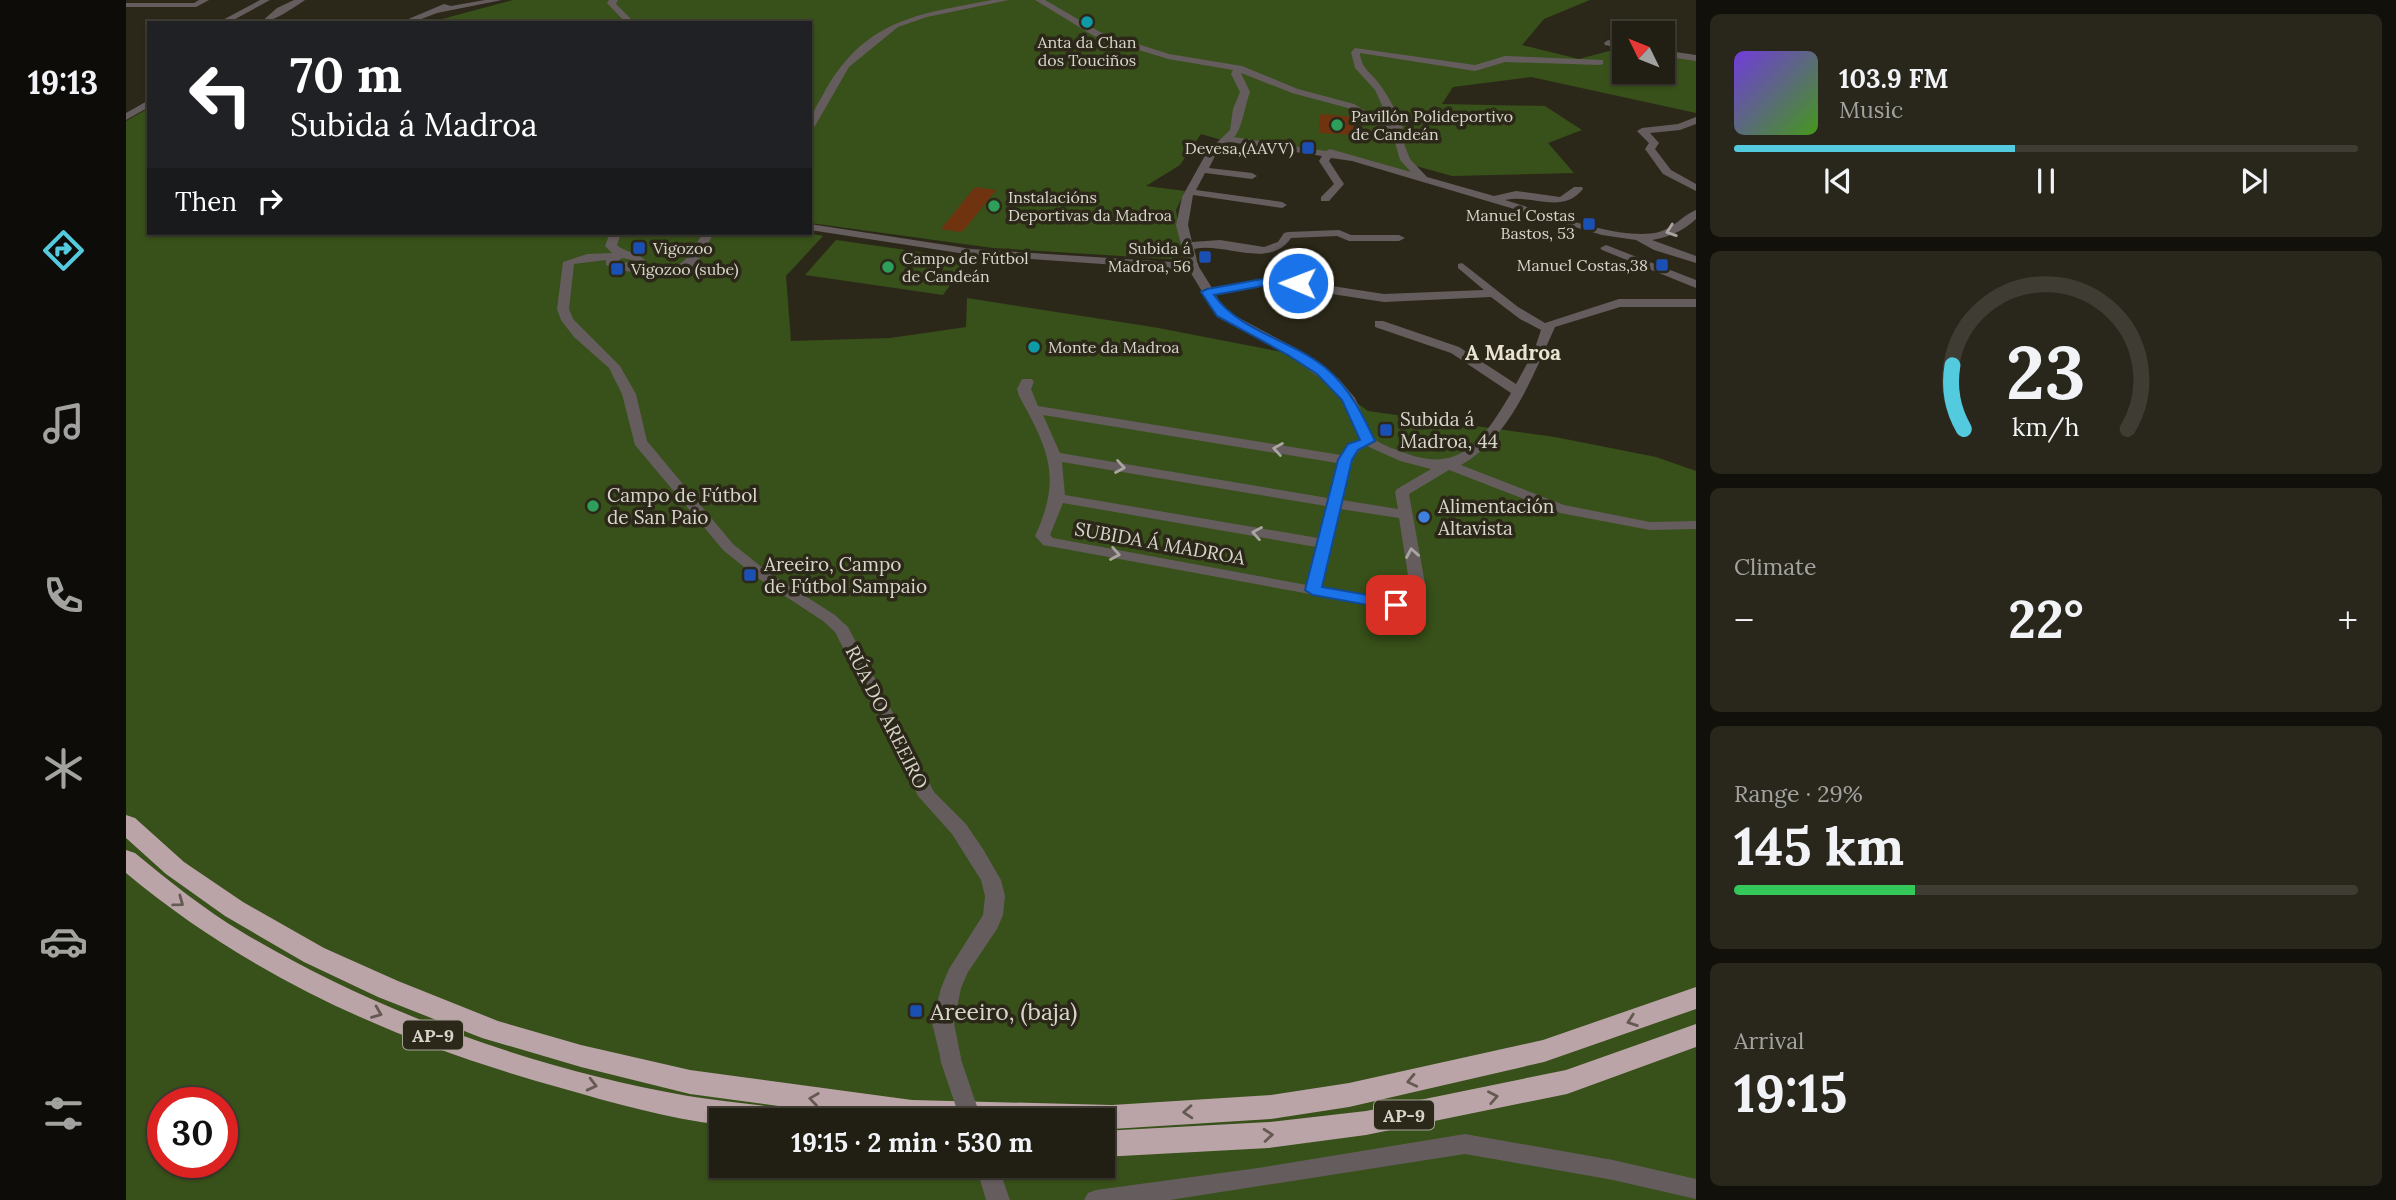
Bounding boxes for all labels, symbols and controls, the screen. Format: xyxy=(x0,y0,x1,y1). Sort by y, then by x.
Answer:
marker: Anta da Chan dos Touciños xyxy=(1079,14,1095,30)
north arrow xyxy=(1612,21,1675,84)
map controls xyxy=(1612,21,1675,84)
place label: Anta da Chan dos Touciños xyxy=(1036,32,1137,70)
text: 70 m xyxy=(290,43,402,105)
icon: left xyxy=(175,49,266,140)
text: 19:13 xyxy=(28,62,98,103)
text: 103.9 FM xyxy=(1839,62,1949,95)
text: Music xyxy=(1839,95,1903,124)
text: Subida á Madroa xyxy=(290,104,538,145)
place label: Pavillón Polideportivo de Candeán xyxy=(1351,106,1513,144)
marker: Pavillón Polideportivo de Candeán xyxy=(1329,117,1345,133)
place label: Devesa,(AAVV) xyxy=(1185,138,1294,159)
marker: Devesa,(AAVV) xyxy=(1300,140,1316,156)
icon: previous xyxy=(1819,162,1857,200)
icon: pause xyxy=(2027,162,2065,200)
icon: next xyxy=(2235,162,2273,200)
icon: right xyxy=(251,182,289,220)
text: Then xyxy=(175,185,237,218)
place label: Instalacións Deportivas da Madroa xyxy=(1008,187,1172,225)
marker: Instalacións Deportivas da Madroa xyxy=(986,198,1002,214)
place label: Manuel Costas Bastos, 53 xyxy=(1466,205,1575,243)
marker: Manuel Costas Bastos, 53 xyxy=(1581,216,1597,232)
one-way arrow xyxy=(1665,223,1677,237)
icon: directions xyxy=(39,226,88,275)
place label: Vigozoo xyxy=(652,238,713,258)
place label: Subida á Madroa, 56 xyxy=(1108,238,1191,276)
marker: Vigozoo xyxy=(631,240,647,256)
position arrow xyxy=(1261,246,1335,320)
place label: Campo de Fútbol de Candeán xyxy=(902,248,1029,286)
marker: Subida á Madroa, 56 xyxy=(1197,249,1213,265)
place label: Manuel Costas,38 xyxy=(1517,255,1648,275)
marker: Manuel Costas,38 xyxy=(1654,257,1670,273)
place label: Vigozoo (sube) xyxy=(630,259,739,280)
marker: Campo de Fútbol de Candeán xyxy=(880,259,896,275)
marker: Vigozoo (sube) xyxy=(609,261,625,277)
text: 23 xyxy=(2006,326,2086,419)
place label: Monte da Madroa xyxy=(1048,337,1180,357)
marker: Monte da Madroa xyxy=(1026,339,1042,355)
district label: A Madroa xyxy=(1465,339,1561,366)
icon: music xyxy=(39,399,88,448)
place label: Subida á Madroa, 44 xyxy=(1400,407,1498,453)
text: km/h xyxy=(2012,411,2080,443)
marker: Subida á Madroa, 44 xyxy=(1378,422,1394,438)
one-way arrow xyxy=(1272,442,1284,457)
one-way arrow xyxy=(1114,459,1126,474)
place label: Campo de Fútbol de San Paio xyxy=(607,483,757,529)
place label: Alimentación Altavista xyxy=(1437,494,1554,540)
marker: Campo de Fútbol de San Paio xyxy=(585,498,601,514)
marker: Alimentación Altavista xyxy=(1416,509,1432,525)
street label: SUBIDA Á MADROA xyxy=(1073,516,1248,570)
one-way arrow xyxy=(1251,526,1263,541)
one-way arrow xyxy=(1109,546,1121,561)
one-way arrow xyxy=(1405,547,1420,559)
place label: Areeiro, Campo de Fútbol Sampaio xyxy=(763,552,927,598)
text: Climate xyxy=(1734,552,1816,581)
marker: Areeiro, Campo de Fútbol Sampaio xyxy=(742,567,758,583)
icon: phone xyxy=(39,571,88,620)
pin xyxy=(1366,575,1426,635)
icon: arrive xyxy=(1377,586,1415,624)
text: 22° xyxy=(2008,586,2084,652)
text: − xyxy=(1734,596,1754,644)
text: + xyxy=(2338,596,2358,644)
street label: RÚA DO AREEIRO xyxy=(841,641,933,793)
icon: climate xyxy=(39,744,88,793)
text: Range · 29% xyxy=(1734,779,1863,808)
text: 145 km xyxy=(1734,813,1904,879)
one-way arrow xyxy=(171,894,184,906)
icon: car xyxy=(39,917,88,966)
place label: Areeiro, (baja) xyxy=(929,997,1077,1027)
marker: Areeiro, (baja) xyxy=(908,1003,924,1019)
one-way arrow xyxy=(370,1005,382,1019)
one-way arrow xyxy=(1626,1013,1638,1027)
road number: AP-9 xyxy=(403,1020,463,1050)
text: Arrival xyxy=(1734,1026,1804,1055)
text: 19:15 xyxy=(1734,1060,1847,1126)
one-way arrow xyxy=(1406,1072,1418,1087)
one-way arrow xyxy=(586,1077,598,1091)
speed limit sign: 30 xyxy=(147,1087,238,1178)
icon: filters xyxy=(39,1089,88,1138)
one-way arrow xyxy=(1487,1091,1499,1106)
one-way arrow xyxy=(808,1092,820,1107)
road number: AP-9 xyxy=(1374,1100,1434,1130)
one-way arrow xyxy=(1182,1104,1193,1119)
text: 19:15 · 2 min · 530 m xyxy=(791,1126,1033,1159)
one-way arrow xyxy=(1263,1128,1274,1143)

